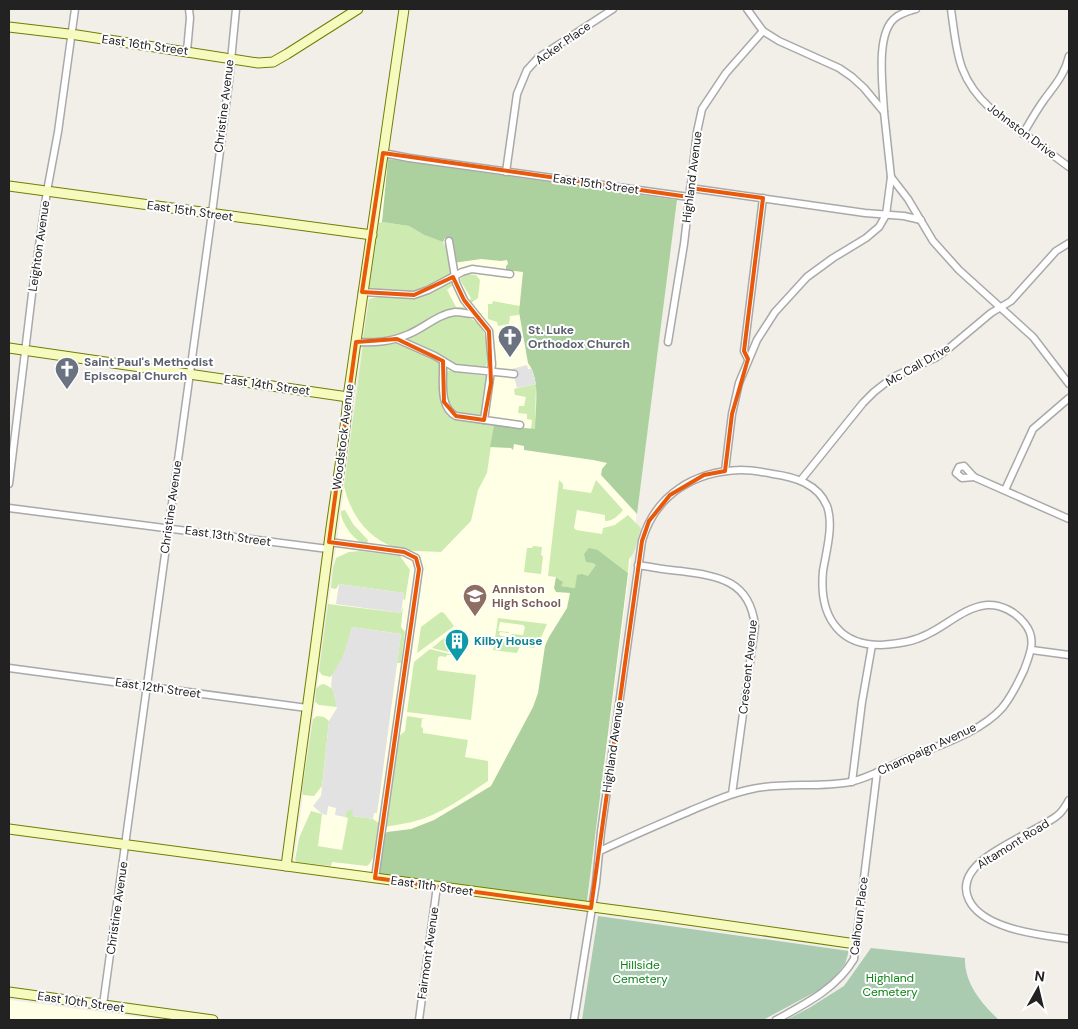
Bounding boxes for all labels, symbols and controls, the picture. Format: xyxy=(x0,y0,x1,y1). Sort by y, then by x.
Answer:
street label: Acker Place xyxy=(532,18,594,68)
street label: East 16th Street xyxy=(101,31,190,59)
street label: Christine Avenue xyxy=(210,58,238,154)
street label: Johnston Drive xyxy=(984,100,1060,162)
street label: Highland Avenue xyxy=(678,130,706,224)
street label: East 15th Street xyxy=(552,170,640,198)
street label: East 15th Street xyxy=(146,197,234,225)
street label: Leighton Avenue xyxy=(25,199,53,293)
place label: St. Luke Orthodox Church xyxy=(528,322,630,352)
church icon: St. Luke Orthodox Church xyxy=(497,324,523,358)
street label: Mc Call Drive xyxy=(883,340,953,390)
place label: Saint Paul's Methodist Episcopal Church xyxy=(84,354,213,384)
church icon: Saint Paul's Methodist Episcopal Church xyxy=(54,356,80,390)
street label: East 14th Street xyxy=(223,371,311,399)
street label: Woodstock Avenue xyxy=(329,383,357,491)
street label: Christine Avenue xyxy=(157,459,185,555)
street label: East 13th Street xyxy=(184,522,272,550)
place label: Anniston High School xyxy=(492,581,561,611)
school or university icon: Anniston High School xyxy=(462,583,488,617)
street label: Crescent Avenue xyxy=(735,619,761,715)
building icon: Kilby House xyxy=(444,628,470,662)
place label: Kilby House xyxy=(474,633,543,649)
street label: East 12th Street xyxy=(114,674,202,702)
street label: Highland Avenue xyxy=(599,700,627,794)
street label: Champaign Avenue xyxy=(875,719,979,779)
street label: Altamont Road xyxy=(974,815,1052,873)
street label: Christine Avenue xyxy=(103,860,131,956)
street label: East 11th Street xyxy=(390,872,475,900)
street label: Calhoun Place xyxy=(846,876,872,956)
street label: Fairmont Avenue xyxy=(414,906,442,1000)
park label: Hillside Cemetery xyxy=(612,957,668,987)
north arrow xyxy=(1013,964,1063,1014)
text: N xyxy=(1033,967,1046,986)
park label: Highland Cemetery xyxy=(862,970,918,1000)
street label: East 10th Street xyxy=(36,988,126,1016)

